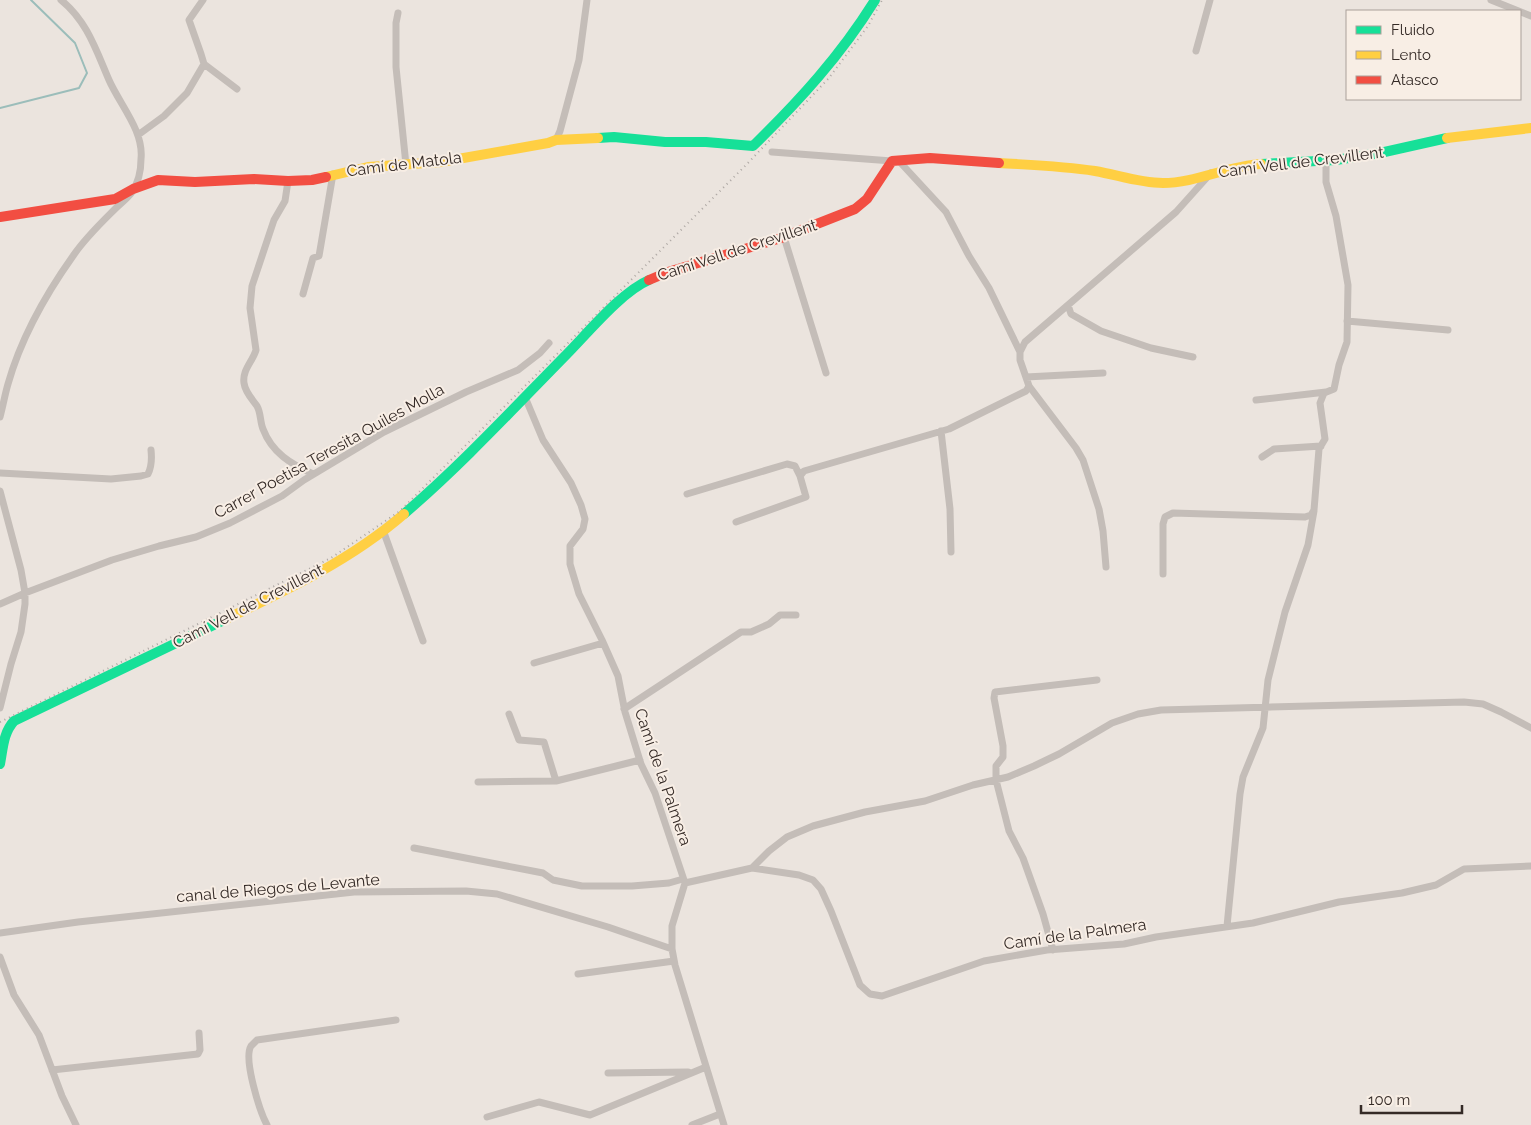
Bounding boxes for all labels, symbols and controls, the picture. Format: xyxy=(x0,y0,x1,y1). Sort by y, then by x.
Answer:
legend xyxy=(1346,10,1521,100)
text: Fluido xyxy=(1391,21,1434,39)
text: Lento xyxy=(1391,46,1431,64)
text: Atasco xyxy=(1391,71,1438,89)
street label: Camí Vell de Crevillent xyxy=(1217,142,1385,182)
street label: Camí de Matola xyxy=(345,148,463,180)
street label: Camí Vell de Crevillent xyxy=(655,215,820,285)
street label: Carrer Poetisa Teresita Quiles Molla xyxy=(211,380,447,522)
street label: Camí Vell de Crevillent xyxy=(169,559,327,652)
street label: Camí de la Palmera xyxy=(631,706,695,848)
street label: canal de Riegos de Levante xyxy=(176,870,380,906)
street label: Camí de la Palmera xyxy=(1002,915,1148,953)
scale bar xyxy=(1361,1082,1462,1114)
text: 100 m xyxy=(1368,1091,1410,1109)

